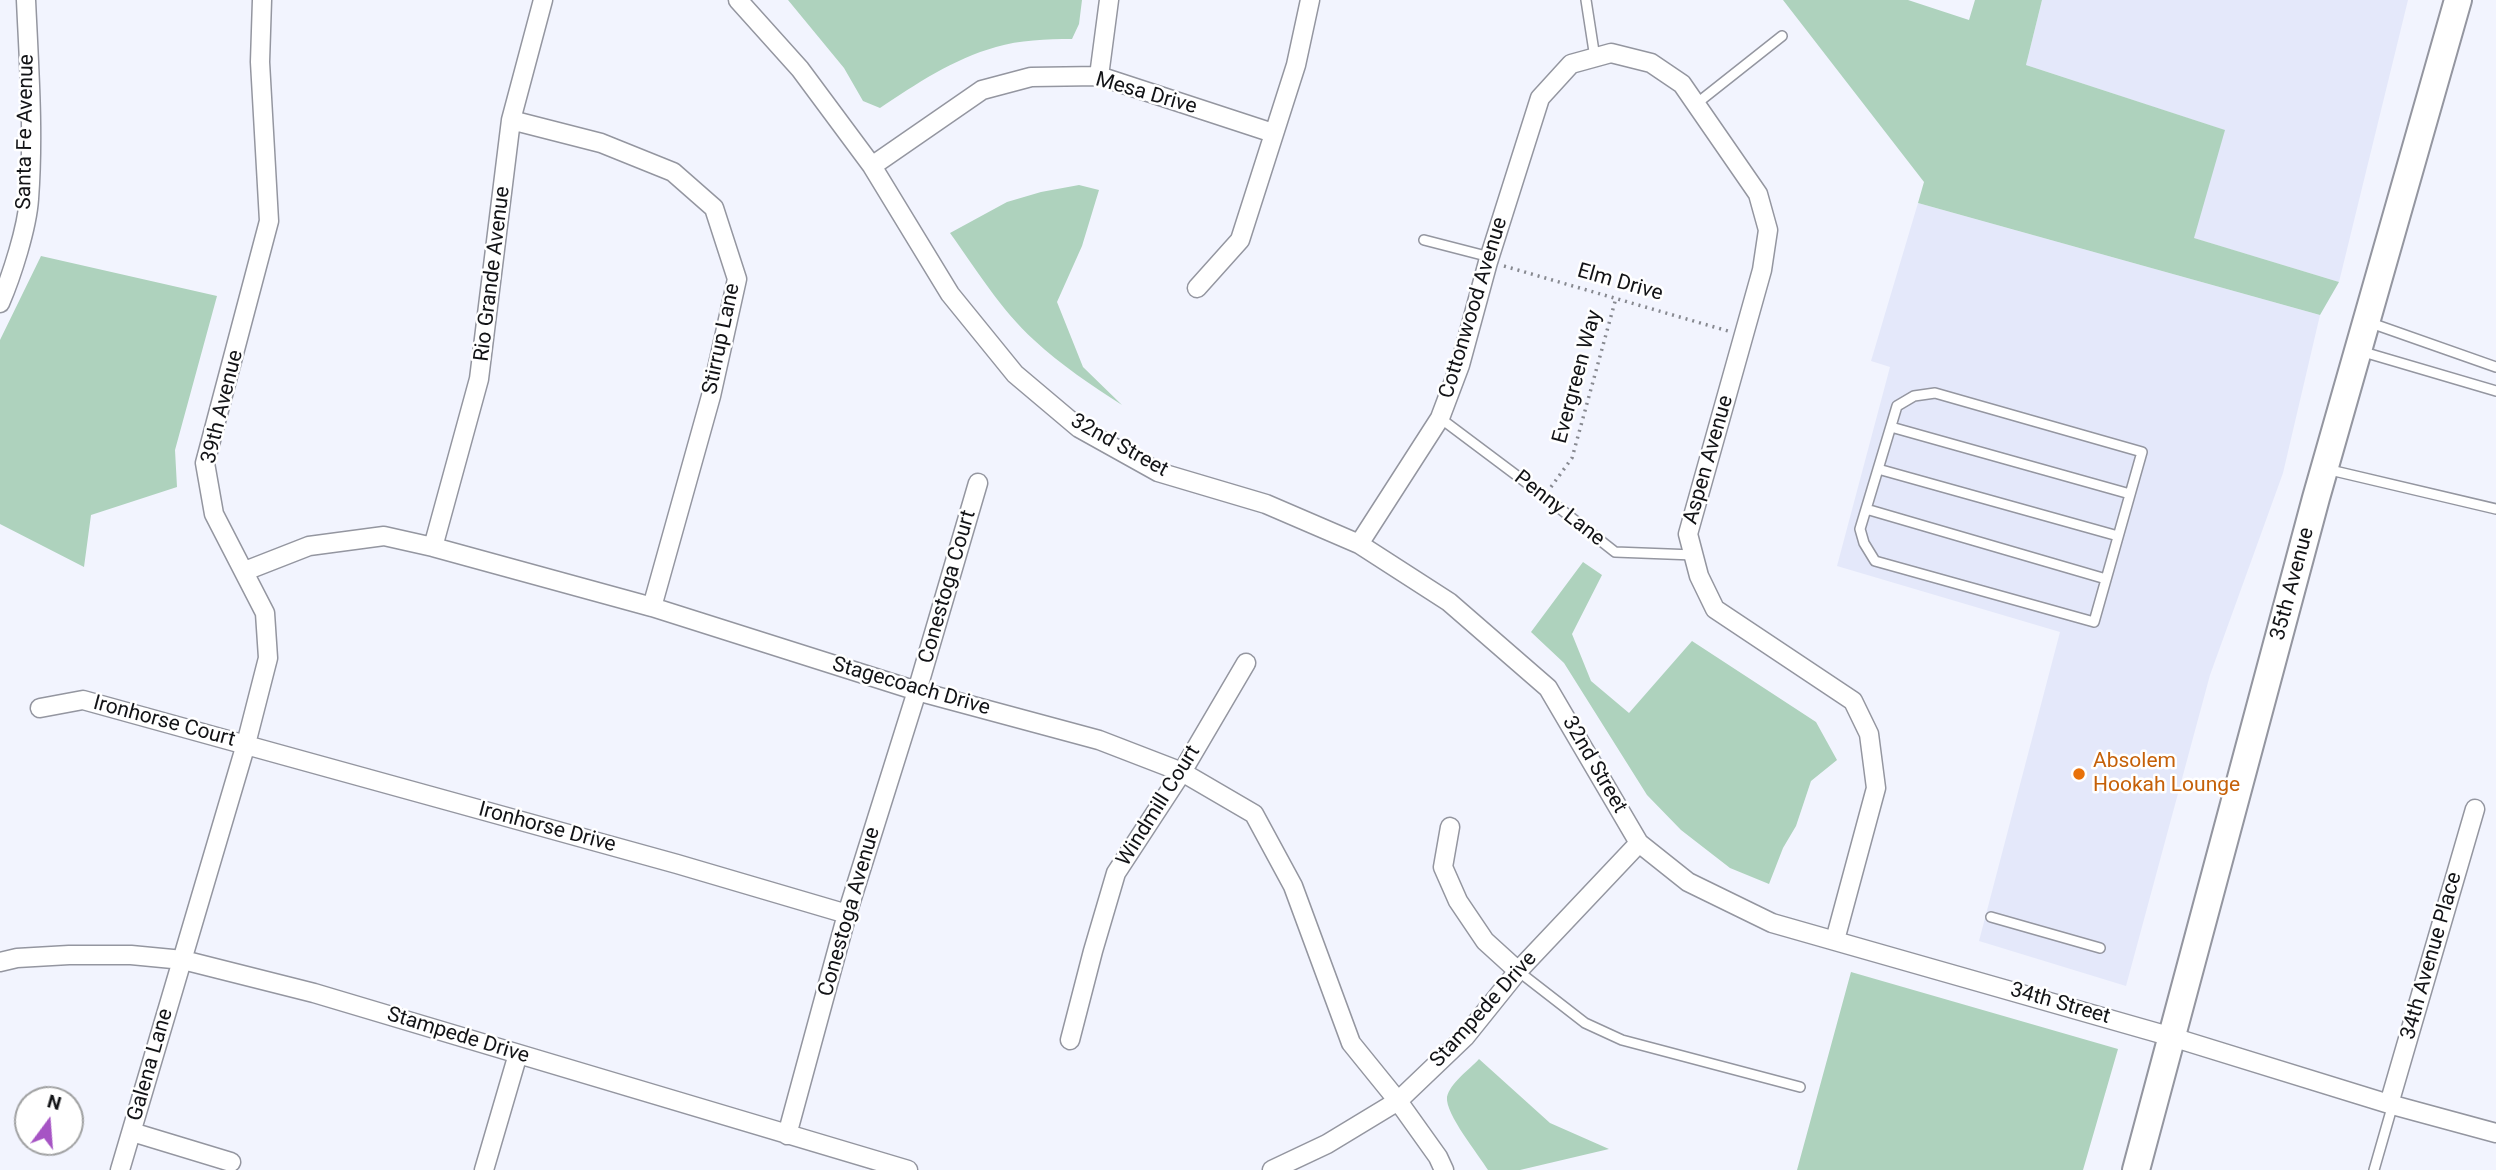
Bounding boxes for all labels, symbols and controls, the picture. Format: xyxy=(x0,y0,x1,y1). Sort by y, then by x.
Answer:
street label: Santa Fe Avenue xyxy=(12,54,40,210)
street label: Mesa Drive xyxy=(1092,68,1200,120)
street label: Rio Grande Avenue xyxy=(470,185,516,363)
street label: Cottonwood Avenue xyxy=(1434,214,1514,402)
street label: Elm Drive xyxy=(1574,259,1666,307)
street label: Stirrup Lane xyxy=(698,281,746,397)
street label: Evergreen Way xyxy=(1548,308,1608,446)
street label: 39th Avenue xyxy=(197,348,249,466)
street label: Aspen Avenue xyxy=(1679,393,1739,527)
street label: 32nd Street xyxy=(1066,409,1172,483)
street label: Penny Lane xyxy=(1509,466,1609,552)
street label: Conestoga Court xyxy=(914,508,982,666)
street label: 35th Avenue xyxy=(2266,525,2320,643)
street label: Stagecoach Drive xyxy=(829,652,993,722)
street label: Ironhorse Court xyxy=(90,691,238,753)
street label: 32nd Street xyxy=(1556,712,1632,818)
street label: Windmill Court xyxy=(1112,741,1206,871)
place label: Absolem Hookah Lounge xyxy=(2093,749,2240,799)
marker: Absolem Hookah Lounge xyxy=(2071,766,2087,782)
street label: Ironhorse Drive xyxy=(476,798,618,858)
street label: Conestoga Avenue xyxy=(814,824,886,1000)
street label: 34th Avenue Place xyxy=(2396,869,2468,1043)
street label: Stampede Drive xyxy=(1425,947,1543,1073)
street label: 34th Street xyxy=(2007,978,2113,1030)
street label: Stampede Drive xyxy=(384,1002,532,1070)
street label: Galena Lane xyxy=(123,1006,179,1124)
north arrow xyxy=(14,1086,84,1156)
text: N xyxy=(45,1089,64,1115)

